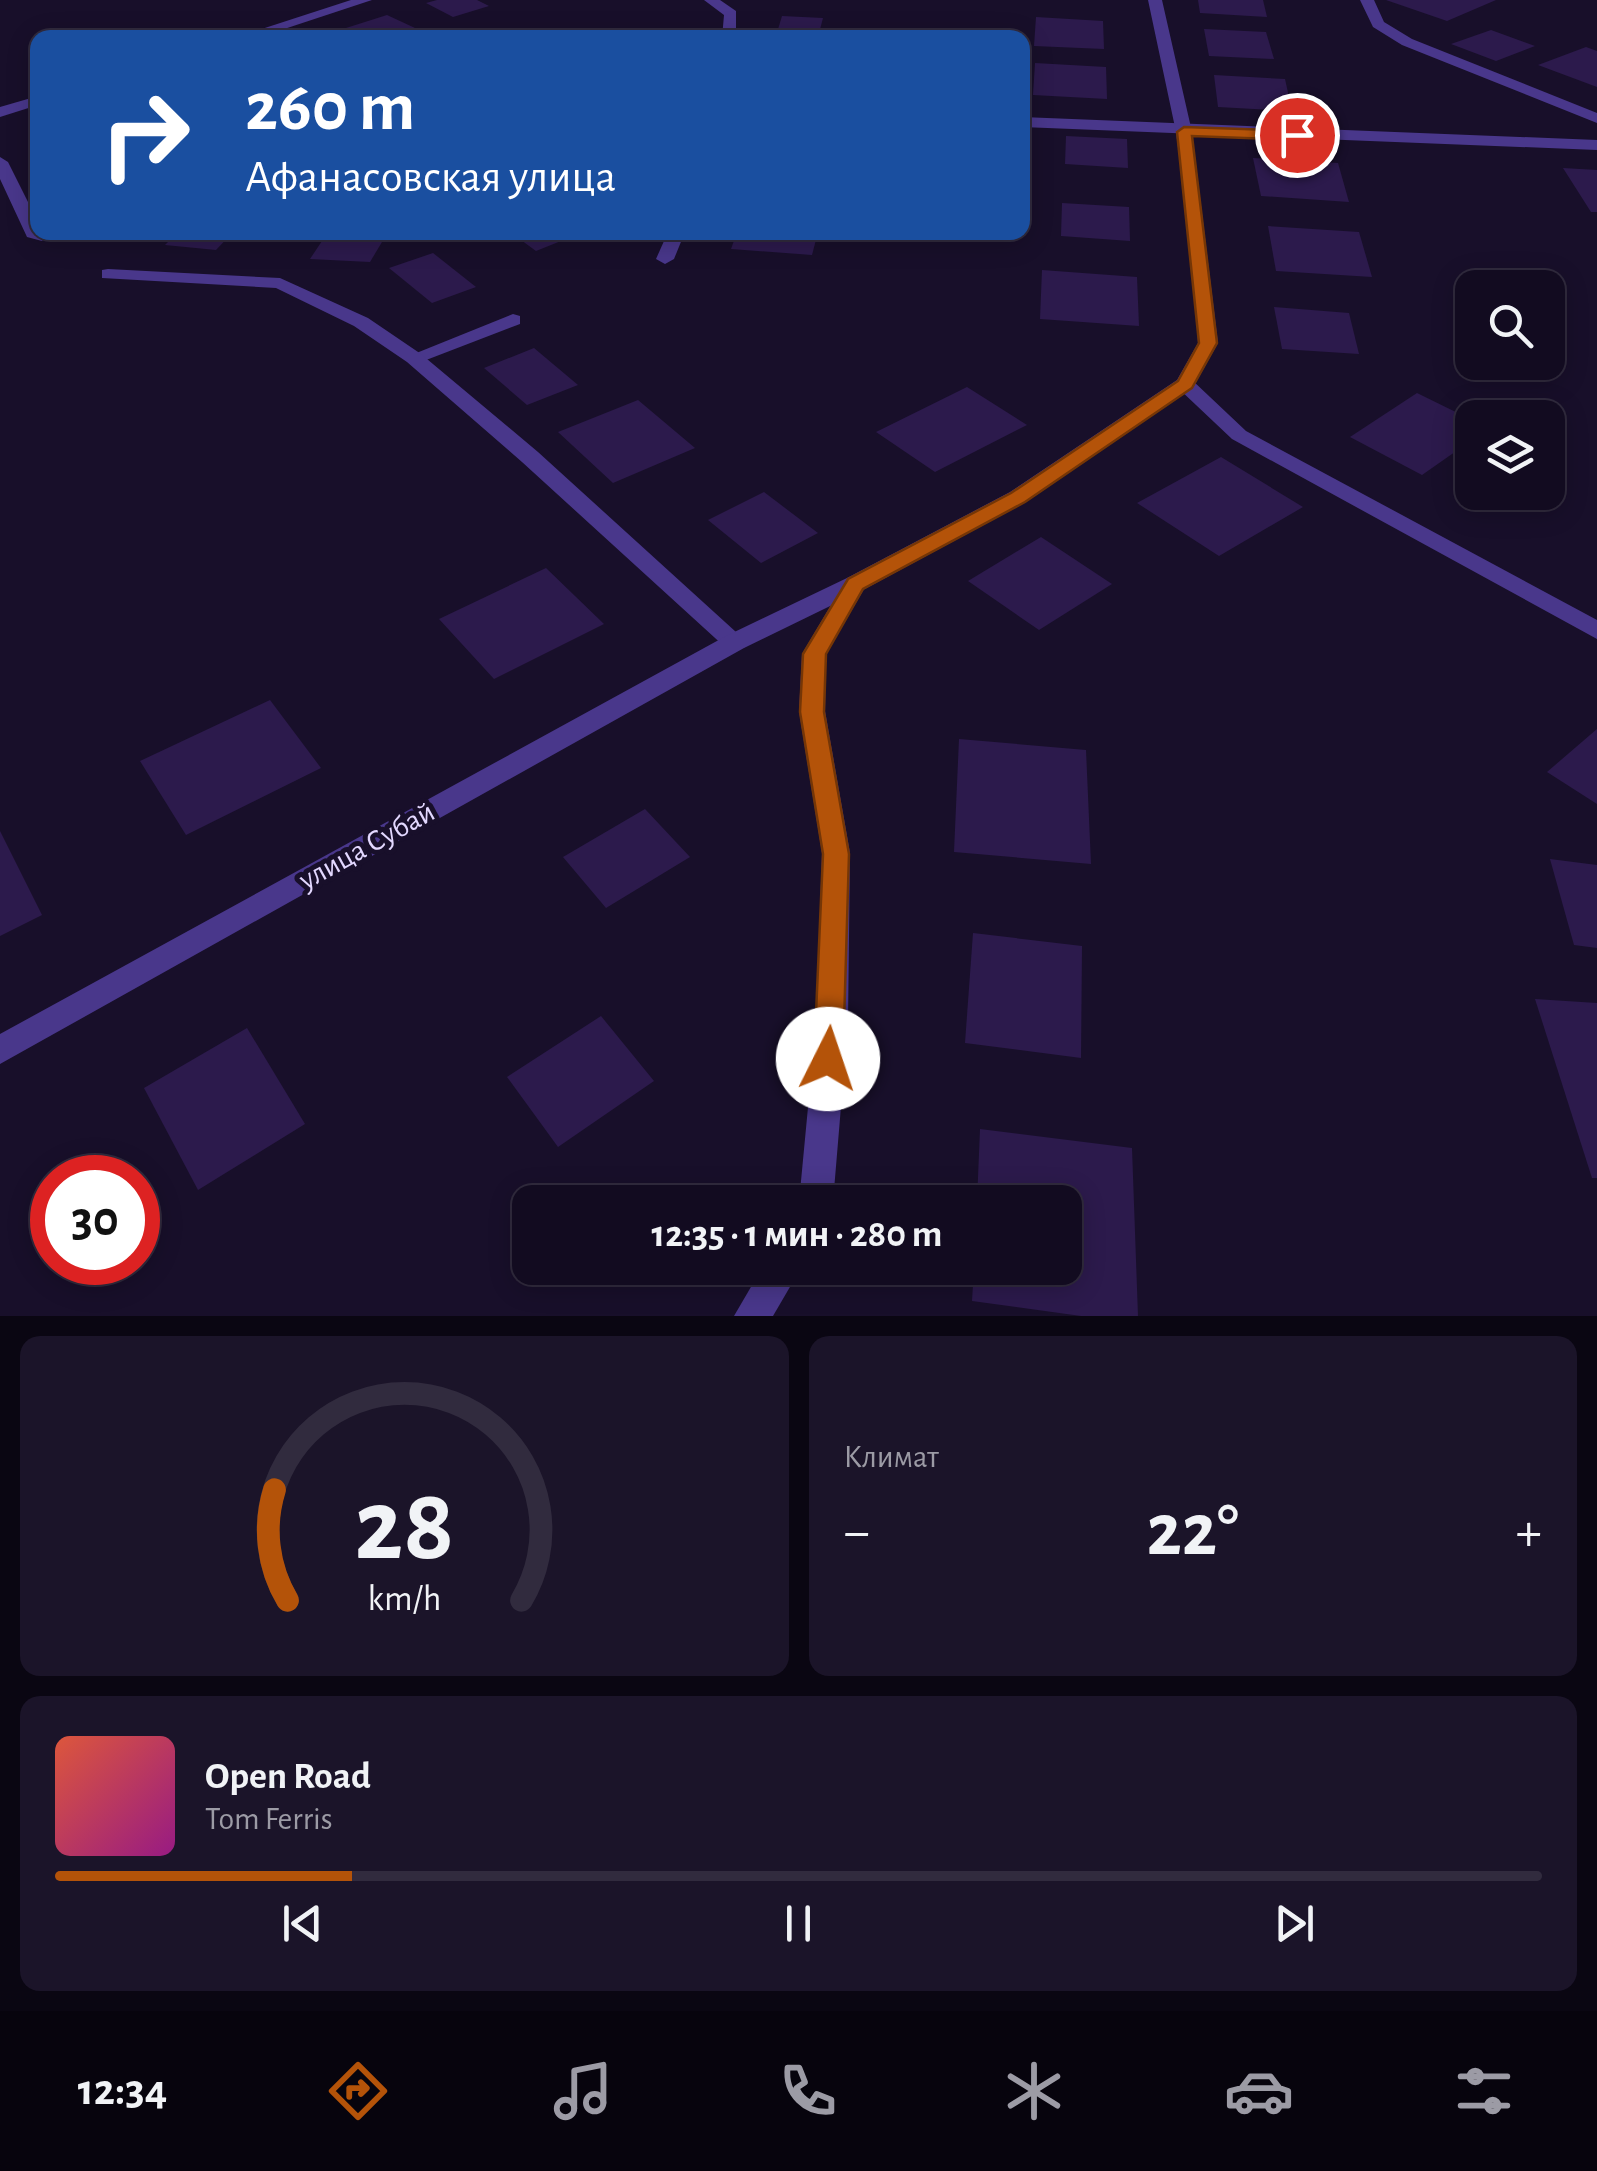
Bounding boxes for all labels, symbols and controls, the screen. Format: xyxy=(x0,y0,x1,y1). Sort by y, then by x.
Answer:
icon: right xyxy=(80,70,210,200)
text: 260 m xyxy=(245,73,415,143)
pin xyxy=(1255,93,1340,178)
icon: arrive xyxy=(1270,108,1325,163)
text: Афанасовская улица xyxy=(245,155,616,200)
map controls xyxy=(1455,270,1565,510)
button: search xyxy=(1455,270,1565,380)
button: layers xyxy=(1455,400,1565,510)
street label: улица Субай xyxy=(293,797,440,896)
position arrow xyxy=(776,1007,880,1111)
speed limit sign: 30 xyxy=(30,1155,160,1285)
text: 12:35 · 1 мин · 280 m xyxy=(651,1216,943,1254)
text: Климат xyxy=(844,1441,939,1473)
text: 28 xyxy=(354,1475,454,1579)
text: 22° xyxy=(1146,1494,1239,1569)
text: − xyxy=(844,1505,870,1560)
text: + xyxy=(1516,1505,1542,1560)
text: km/h xyxy=(367,1581,441,1617)
text: Open Road xyxy=(205,1758,371,1796)
text: Tom Ferris xyxy=(205,1803,333,1835)
icon: previous xyxy=(275,1896,330,1951)
icon: pause xyxy=(771,1896,826,1951)
icon: next xyxy=(1267,1896,1322,1951)
icon: directions xyxy=(323,2056,393,2126)
icon: music xyxy=(548,2056,618,2126)
icon: phone xyxy=(773,2056,843,2126)
icon: climate xyxy=(999,2056,1069,2126)
icon: car xyxy=(1224,2056,1294,2126)
icon: filters xyxy=(1449,2056,1519,2126)
text: 12:34 xyxy=(78,2068,167,2113)

